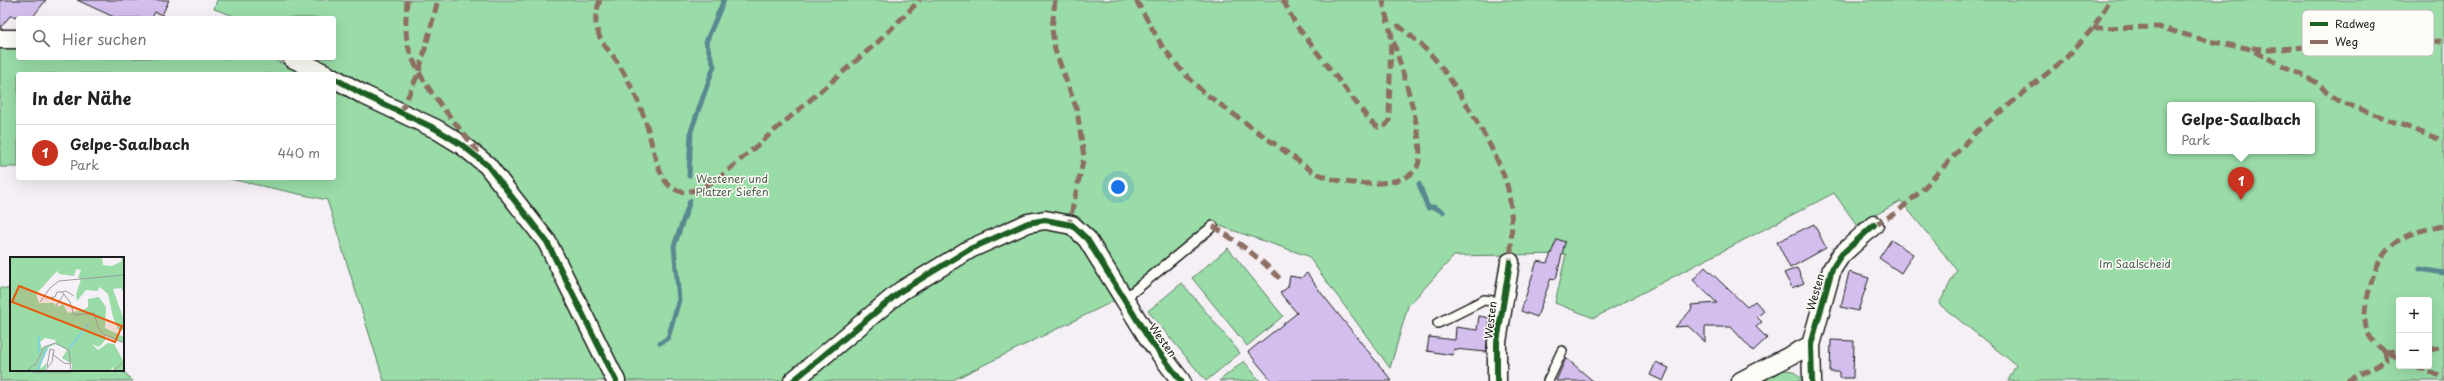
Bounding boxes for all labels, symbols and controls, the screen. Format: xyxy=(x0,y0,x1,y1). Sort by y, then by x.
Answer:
legend xyxy=(2302,10,2434,56)
text: Radweg xyxy=(2335,15,2375,32)
search box xyxy=(16,16,336,60)
icon: search xyxy=(30,27,52,49)
text: Hier suchen xyxy=(62,27,147,50)
text: Weg xyxy=(2335,33,2358,50)
text: In der Nähe xyxy=(32,85,131,111)
popup xyxy=(2167,102,2315,154)
text: Gelpe-Saalbach xyxy=(2181,107,2301,130)
text: Park xyxy=(2181,130,2210,149)
text: Gelpe-Saalbach xyxy=(70,132,190,155)
text: 1 xyxy=(42,143,48,162)
text: 440 m xyxy=(277,143,320,162)
text: Park xyxy=(70,155,99,174)
pin: 1 xyxy=(2228,167,2254,200)
park label: Westener und Platzer Siefen xyxy=(695,170,769,200)
your location xyxy=(1108,177,1128,197)
park label: Im Saalscheid xyxy=(2099,255,2171,272)
inset map xyxy=(10,257,124,371)
street label: Westen xyxy=(1802,271,1828,313)
map controls xyxy=(2396,297,2432,369)
button: + xyxy=(2396,297,2432,333)
street label: Westen xyxy=(1479,300,1501,340)
street label: Westen xyxy=(1145,320,1181,360)
button: − xyxy=(2396,333,2432,369)

